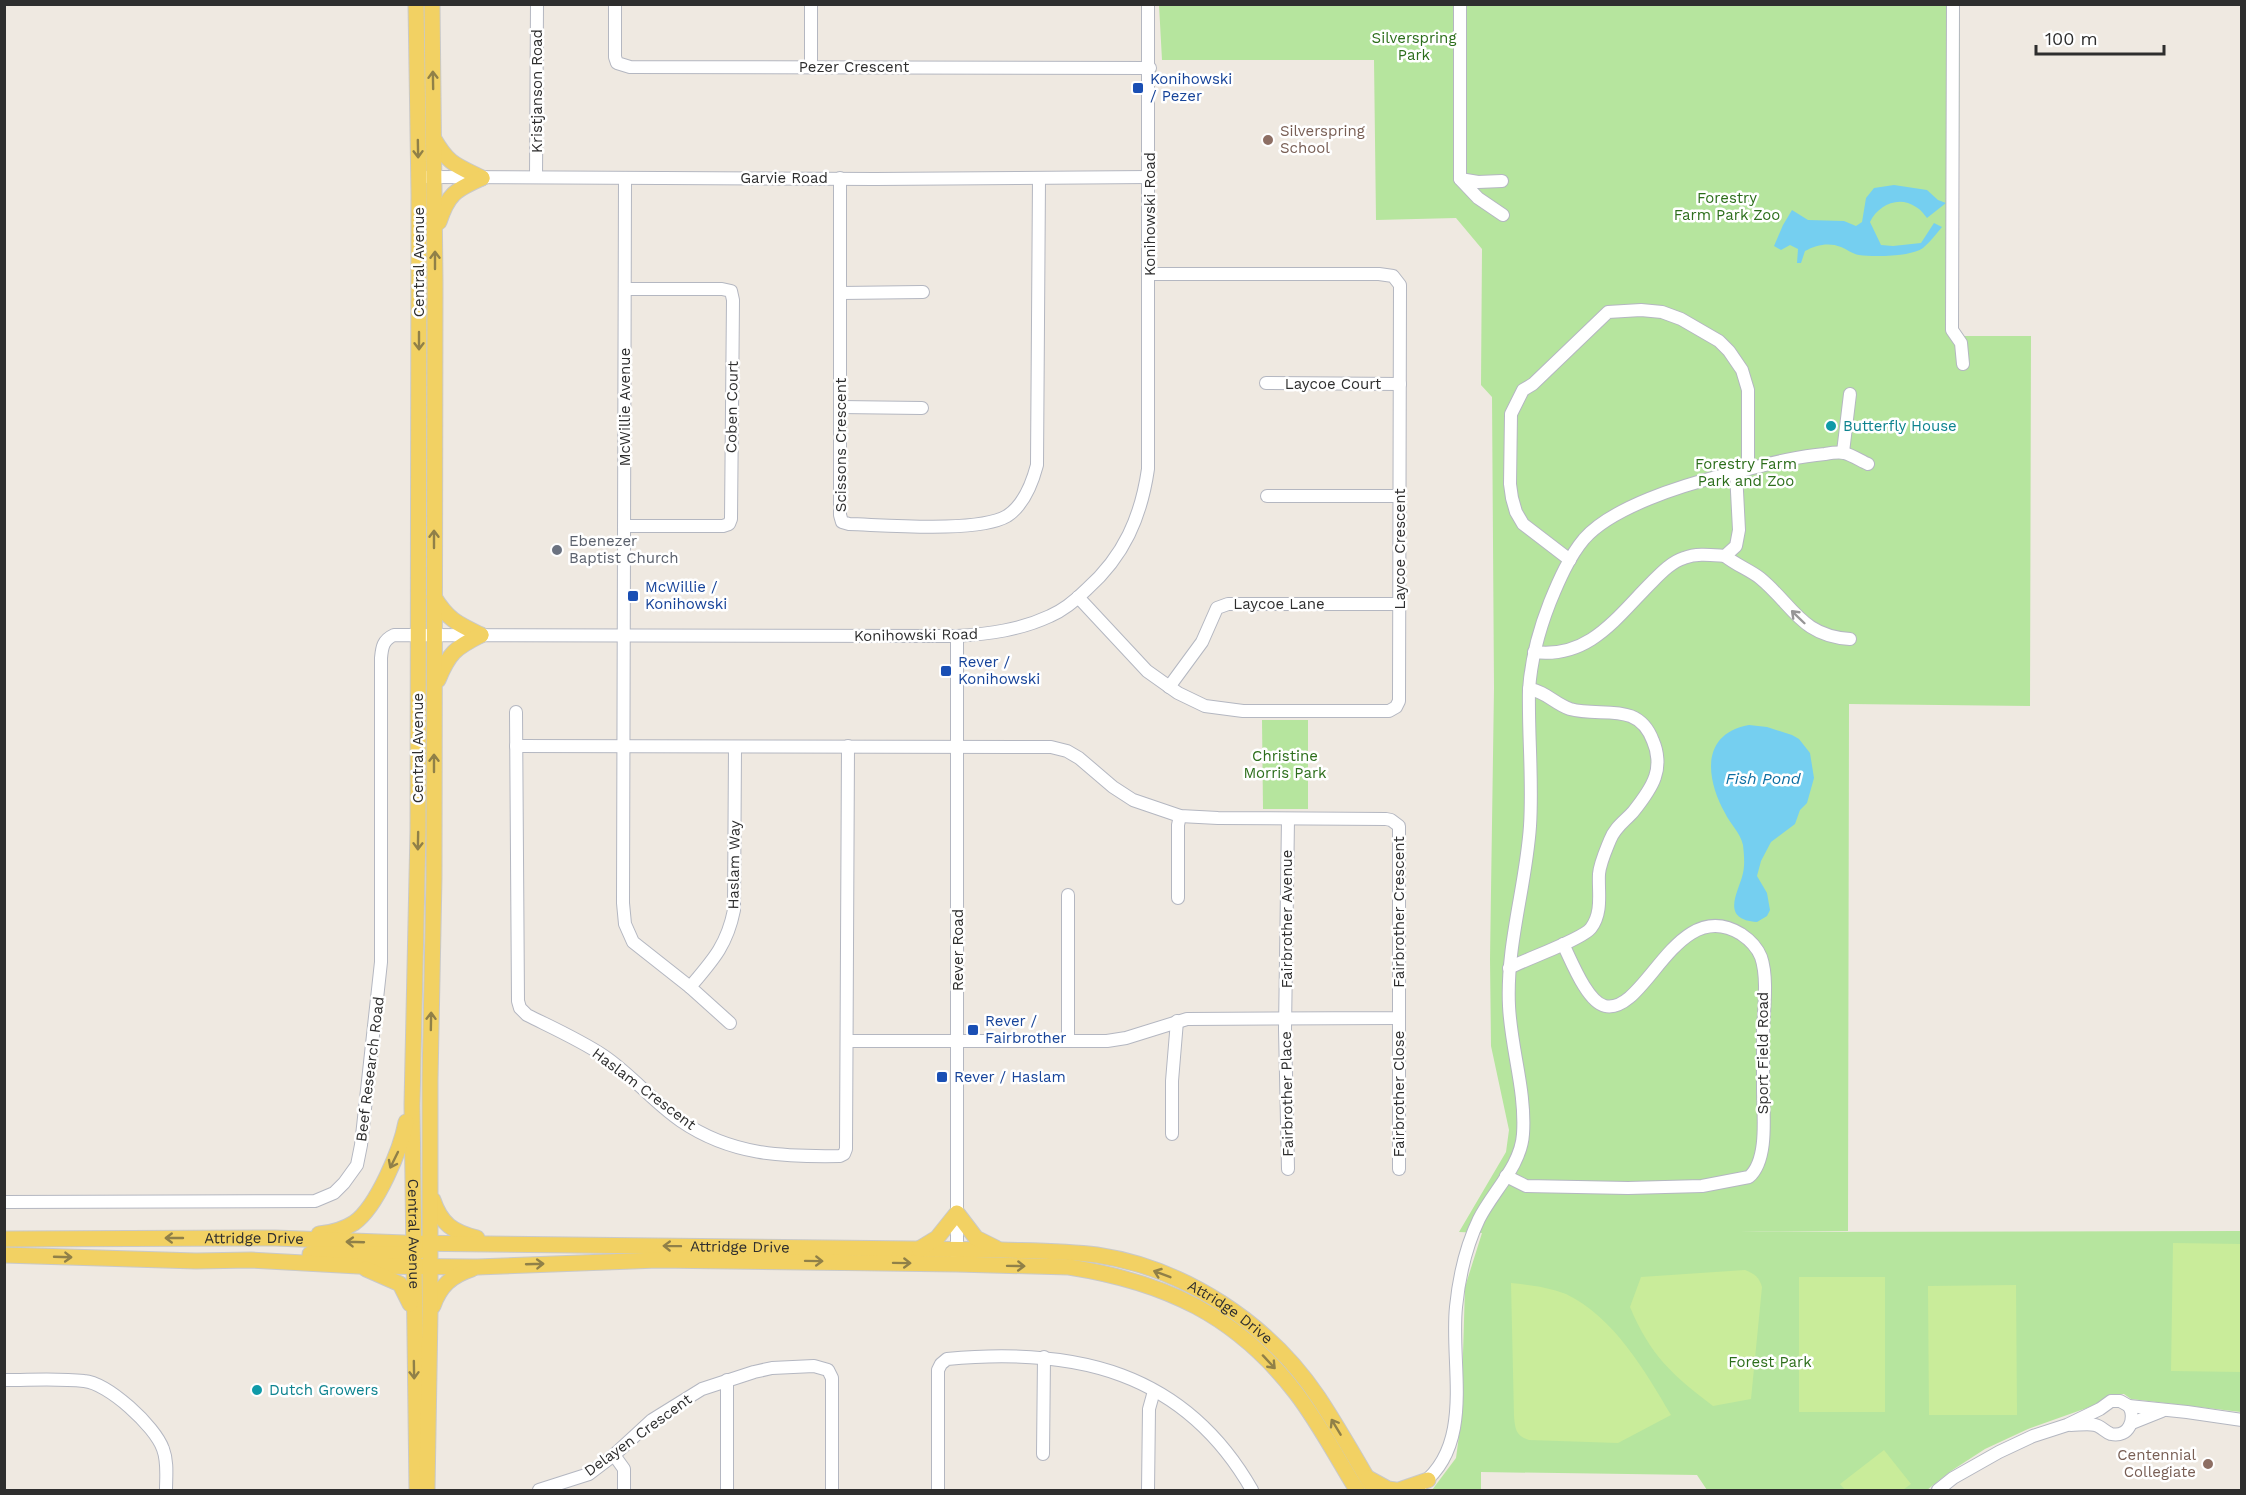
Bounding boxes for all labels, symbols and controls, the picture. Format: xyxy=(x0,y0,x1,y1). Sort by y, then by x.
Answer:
scale bar xyxy=(2036,18,2164,56)
text: 100 m xyxy=(2045,28,2098,49)
street label: Kristjanson Road xyxy=(528,29,546,153)
park label: Silverspring Park xyxy=(1372,29,1456,64)
street label: Pezer Crescent xyxy=(799,58,910,76)
one-way arrow xyxy=(427,70,439,90)
place label: Konihowski / Pezer xyxy=(1150,70,1232,105)
marker: Konihowski / Pezer xyxy=(1131,81,1145,95)
place label: Silverspring School xyxy=(1280,122,1365,157)
marker: Silverspring School xyxy=(1261,133,1275,147)
one-way arrow xyxy=(412,138,424,158)
street label: Konihowski Road xyxy=(1141,152,1159,276)
street label: Garvie Road xyxy=(740,169,828,187)
park label: Forestry Farm Park Zoo xyxy=(1674,189,1780,224)
street label: Central Avenue xyxy=(410,207,428,317)
one-way arrow xyxy=(429,250,441,270)
one-way arrow xyxy=(413,330,424,350)
street label: McWillie Avenue xyxy=(616,348,634,466)
street label: Coben Court xyxy=(722,360,742,453)
street label: Laycoe Court xyxy=(1285,375,1382,393)
street label: Scissons Crescent xyxy=(832,377,850,512)
place label: Butterfly House xyxy=(1843,417,1957,435)
marker: Butterfly House xyxy=(1824,419,1838,433)
park label: Forestry Farm Park and Zoo xyxy=(1695,455,1797,490)
street label: Laycoe Crescent xyxy=(1391,488,1409,610)
one-way arrow xyxy=(428,529,440,549)
place label: Ebenezer Baptist Church xyxy=(569,532,679,567)
marker: Ebenezer Baptist Church xyxy=(550,543,564,557)
place label: McWillie / Konihowski xyxy=(645,578,727,613)
marker: McWillie / Konihowski xyxy=(626,589,640,603)
street label: Laycoe Lane xyxy=(1233,595,1325,613)
one-way arrow xyxy=(1790,609,1805,624)
street label: Konihowski Road xyxy=(854,625,978,645)
place label: Rever / Konihowski xyxy=(958,653,1040,688)
marker: Rever / Konihowski xyxy=(939,664,953,678)
street label: Central Avenue xyxy=(409,693,427,803)
park label: Christine Morris Park xyxy=(1243,747,1327,782)
one-way arrow xyxy=(428,754,440,774)
water label: Fish Pond xyxy=(1725,769,1802,788)
street label: Haslam Way xyxy=(724,820,744,910)
one-way arrow xyxy=(412,830,424,850)
street label: Fairbrother Crescent xyxy=(1390,836,1408,988)
street label: Fairbrother Avenue xyxy=(1278,850,1296,988)
street label: Rever Road xyxy=(949,909,967,991)
street label: Sport Field Road xyxy=(1754,992,1772,1114)
street label: Beef Research Road xyxy=(352,995,388,1143)
one-way arrow xyxy=(426,1012,437,1032)
place label: Rever / Fairbrother xyxy=(985,1012,1066,1047)
marker: Rever / Fairbrother xyxy=(966,1023,980,1037)
street label: Fairbrother Place xyxy=(1277,1031,1297,1157)
street label: Fairbrother Close xyxy=(1390,1031,1408,1157)
street label: Haslam Crescent xyxy=(589,1044,700,1134)
place label: Rever / Haslam xyxy=(954,1068,1066,1086)
marker: Rever / Haslam xyxy=(935,1070,949,1084)
one-way arrow xyxy=(387,1151,399,1169)
street label: Central Avenue xyxy=(404,1179,423,1289)
street label: Attridge Drive xyxy=(204,1229,304,1248)
one-way arrow xyxy=(165,1232,185,1244)
one-way arrow xyxy=(346,1236,366,1247)
street label: Attridge Drive xyxy=(690,1237,790,1257)
one-way arrow xyxy=(662,1241,682,1252)
one-way arrow xyxy=(52,1252,72,1263)
one-way arrow xyxy=(804,1255,824,1267)
one-way arrow xyxy=(891,1257,911,1268)
one-way arrow xyxy=(525,1259,545,1270)
one-way arrow xyxy=(1005,1261,1025,1272)
one-way arrow xyxy=(1153,1267,1172,1278)
street label: Attridge Drive xyxy=(1185,1276,1276,1348)
park label: Forest Park xyxy=(1728,1353,1812,1371)
one-way arrow xyxy=(1261,1354,1275,1369)
one-way arrow xyxy=(408,1360,420,1380)
place label: Dutch Growers xyxy=(269,1381,378,1399)
marker: Dutch Growers xyxy=(250,1383,264,1397)
street label: Delayen Crescent xyxy=(581,1390,696,1480)
one-way arrow xyxy=(1330,1419,1342,1436)
place label: Centennial Collegiate xyxy=(2117,1446,2196,1481)
marker: Centennial Collegiate xyxy=(2201,1457,2215,1471)

